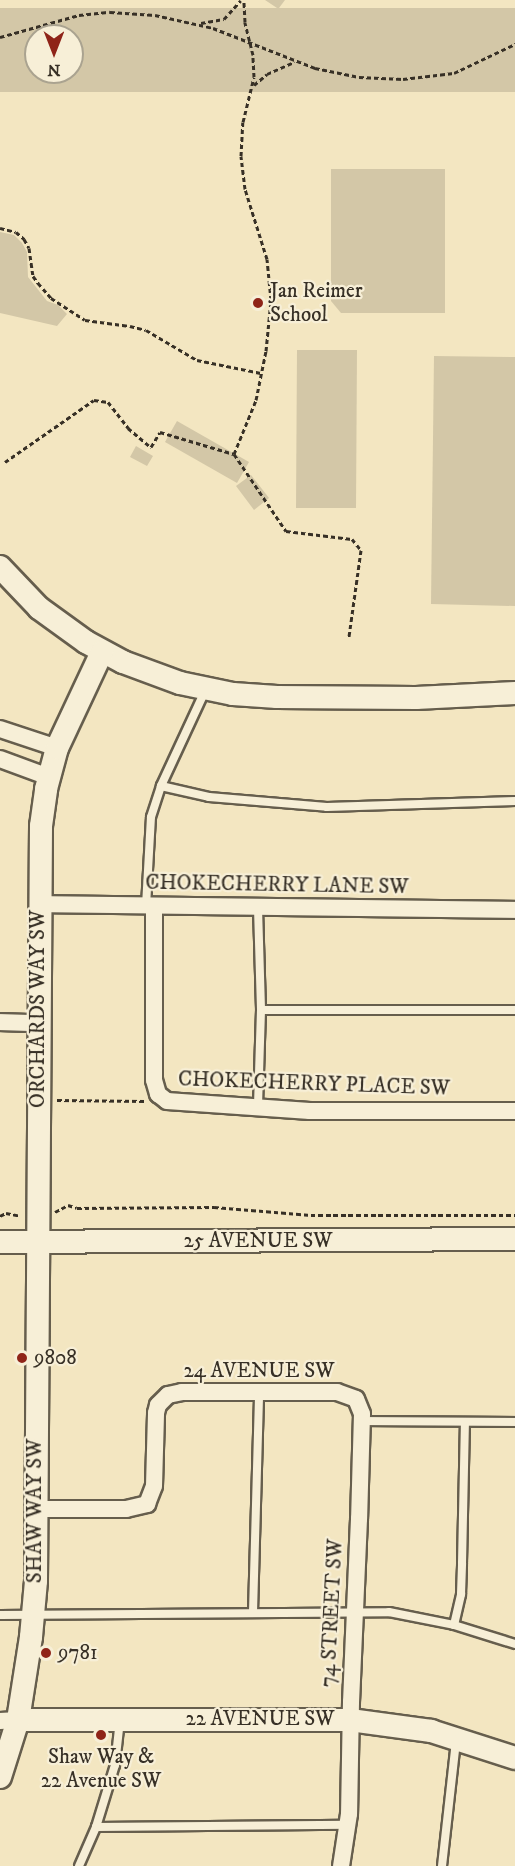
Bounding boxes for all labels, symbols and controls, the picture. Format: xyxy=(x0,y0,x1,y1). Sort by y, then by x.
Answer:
north arrow xyxy=(24,24,84,84)
text: N xyxy=(47,60,61,80)
place label: Jan Reimer School xyxy=(270,278,363,328)
marker: Jan Reimer School xyxy=(251,296,265,310)
street label: CHOKECHERRY LANE SW xyxy=(145,870,409,900)
street label: ORCHARDS WAY SW xyxy=(25,910,51,1108)
street label: CHOKECHERRY PLACE SW xyxy=(178,1067,450,1101)
street label: 25 AVENUE SW xyxy=(183,1228,333,1254)
place label: 9808 xyxy=(34,1345,77,1371)
marker: 9808 xyxy=(15,1351,29,1365)
street label: 24 AVENUE SW xyxy=(184,1358,334,1384)
street label: SHAW WAY SW xyxy=(22,1439,48,1583)
street label: 74 STREET SW xyxy=(316,1538,348,1688)
place label: 9781 xyxy=(58,1640,98,1666)
marker: 9781 xyxy=(39,1646,53,1660)
street label: 22 AVENUE SW xyxy=(185,1706,335,1732)
marker: Shaw Way & 22 Avenue SW xyxy=(94,1728,108,1742)
place label: Shaw Way & 22 Avenue SW xyxy=(41,1744,161,1794)

